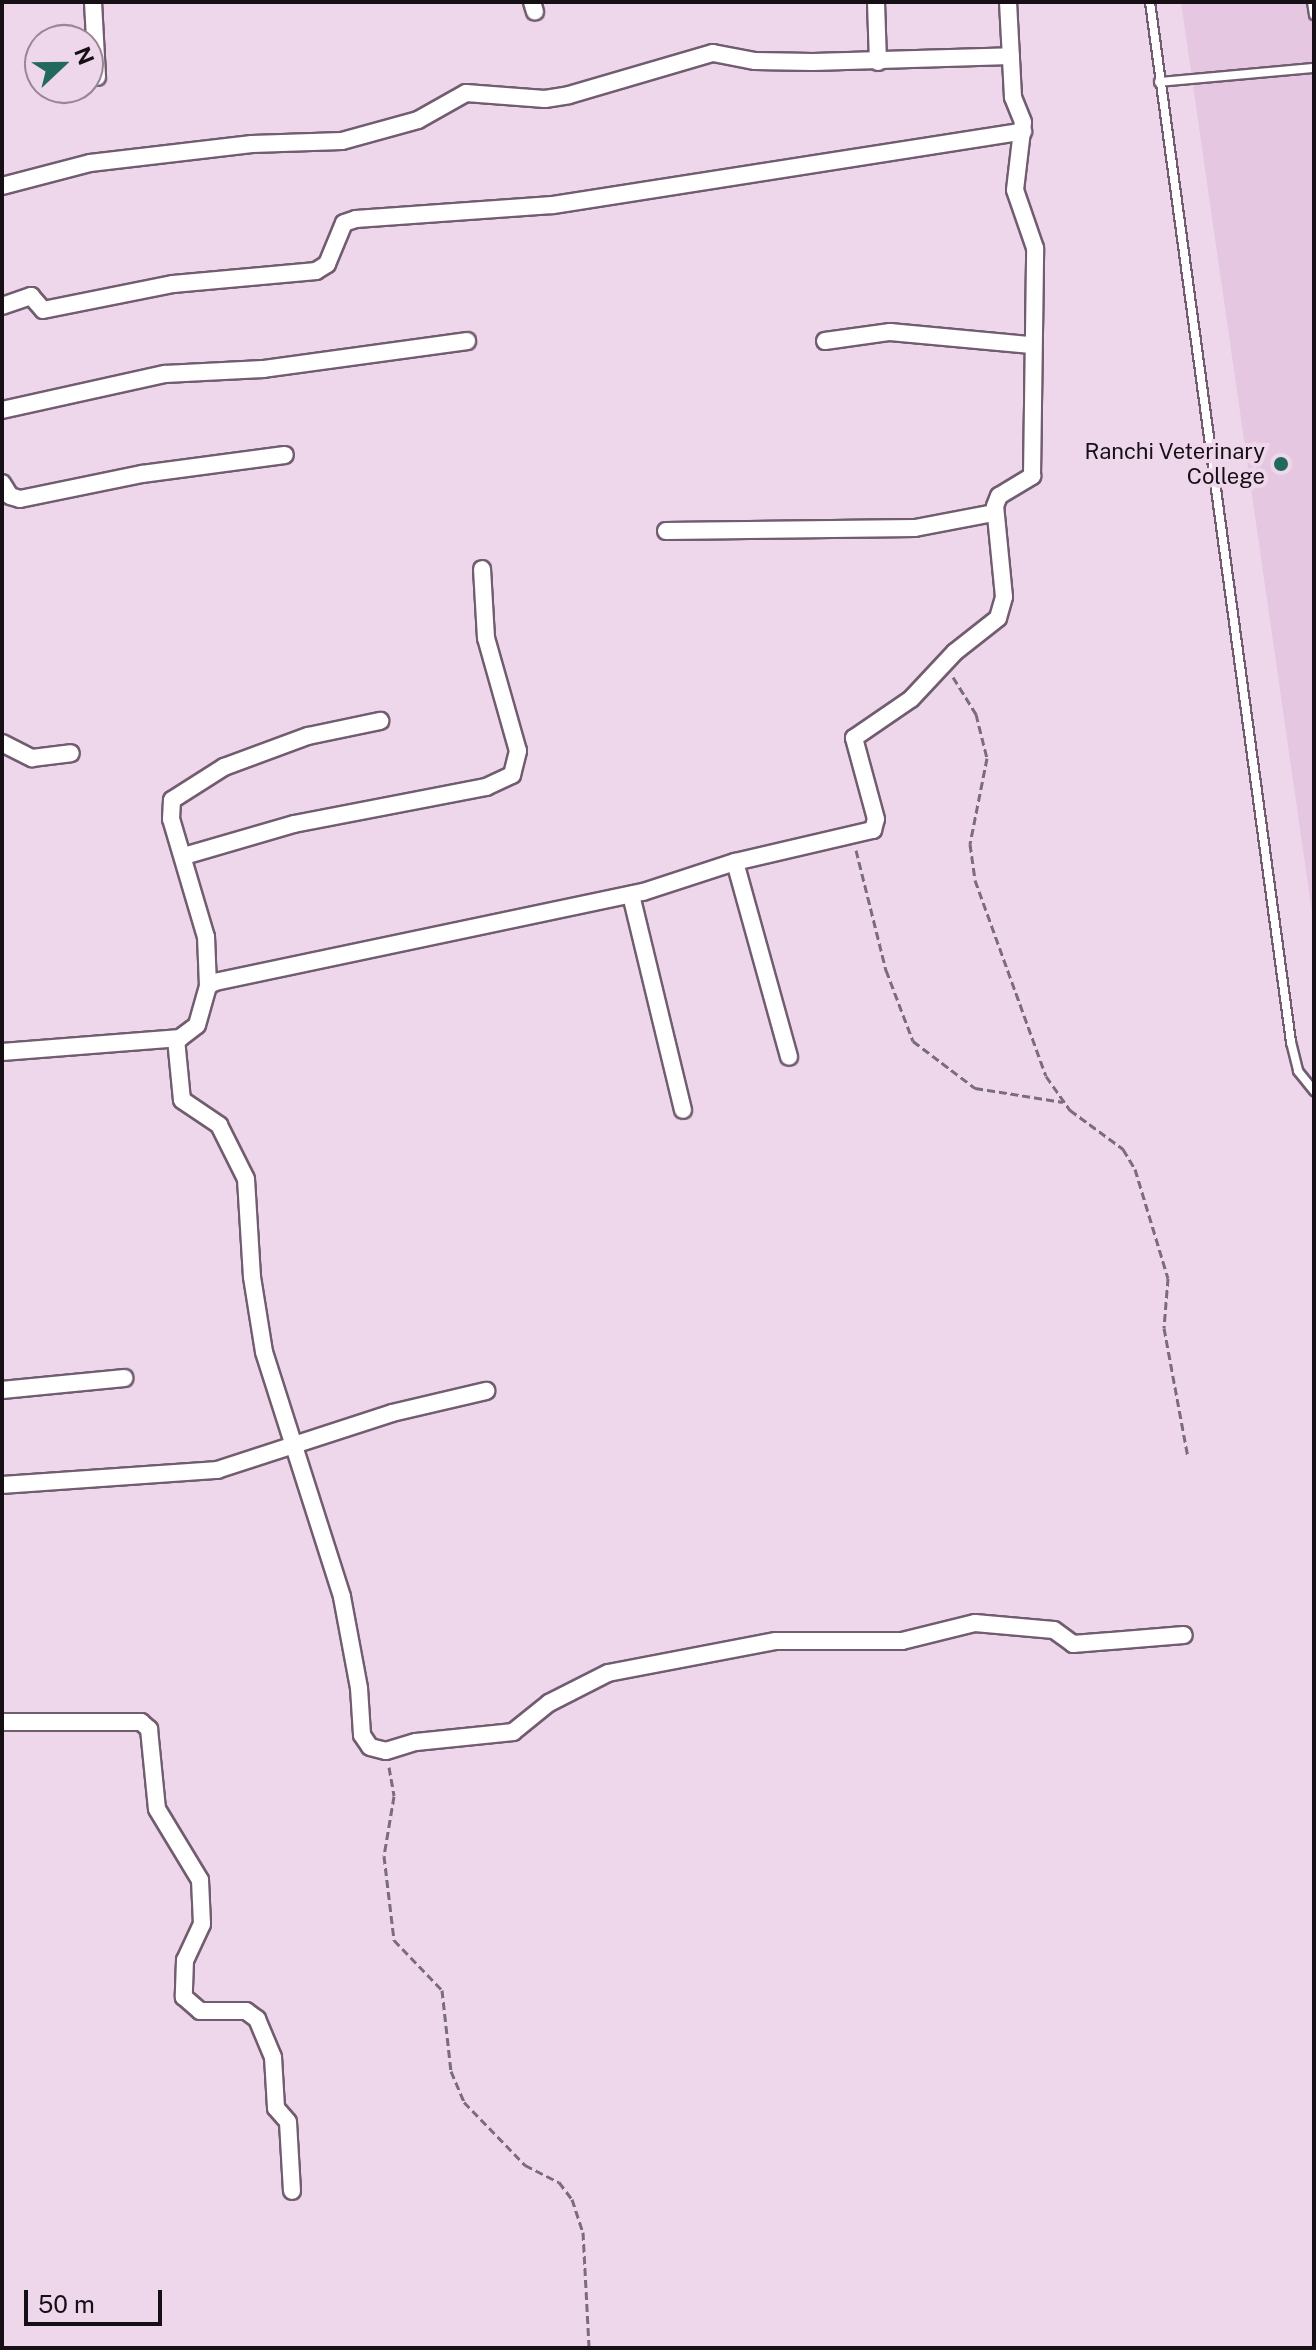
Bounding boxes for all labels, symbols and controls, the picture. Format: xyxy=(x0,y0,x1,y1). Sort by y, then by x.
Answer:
north arrow xyxy=(24,24,104,104)
text: N xyxy=(69,43,100,69)
place label: Ranchi Veterinary College xyxy=(1084,438,1265,490)
marker: Ranchi Veterinary College xyxy=(1272,455,1290,473)
scale bar xyxy=(28,2274,166,2324)
text: 50 m xyxy=(38,2290,95,2318)

